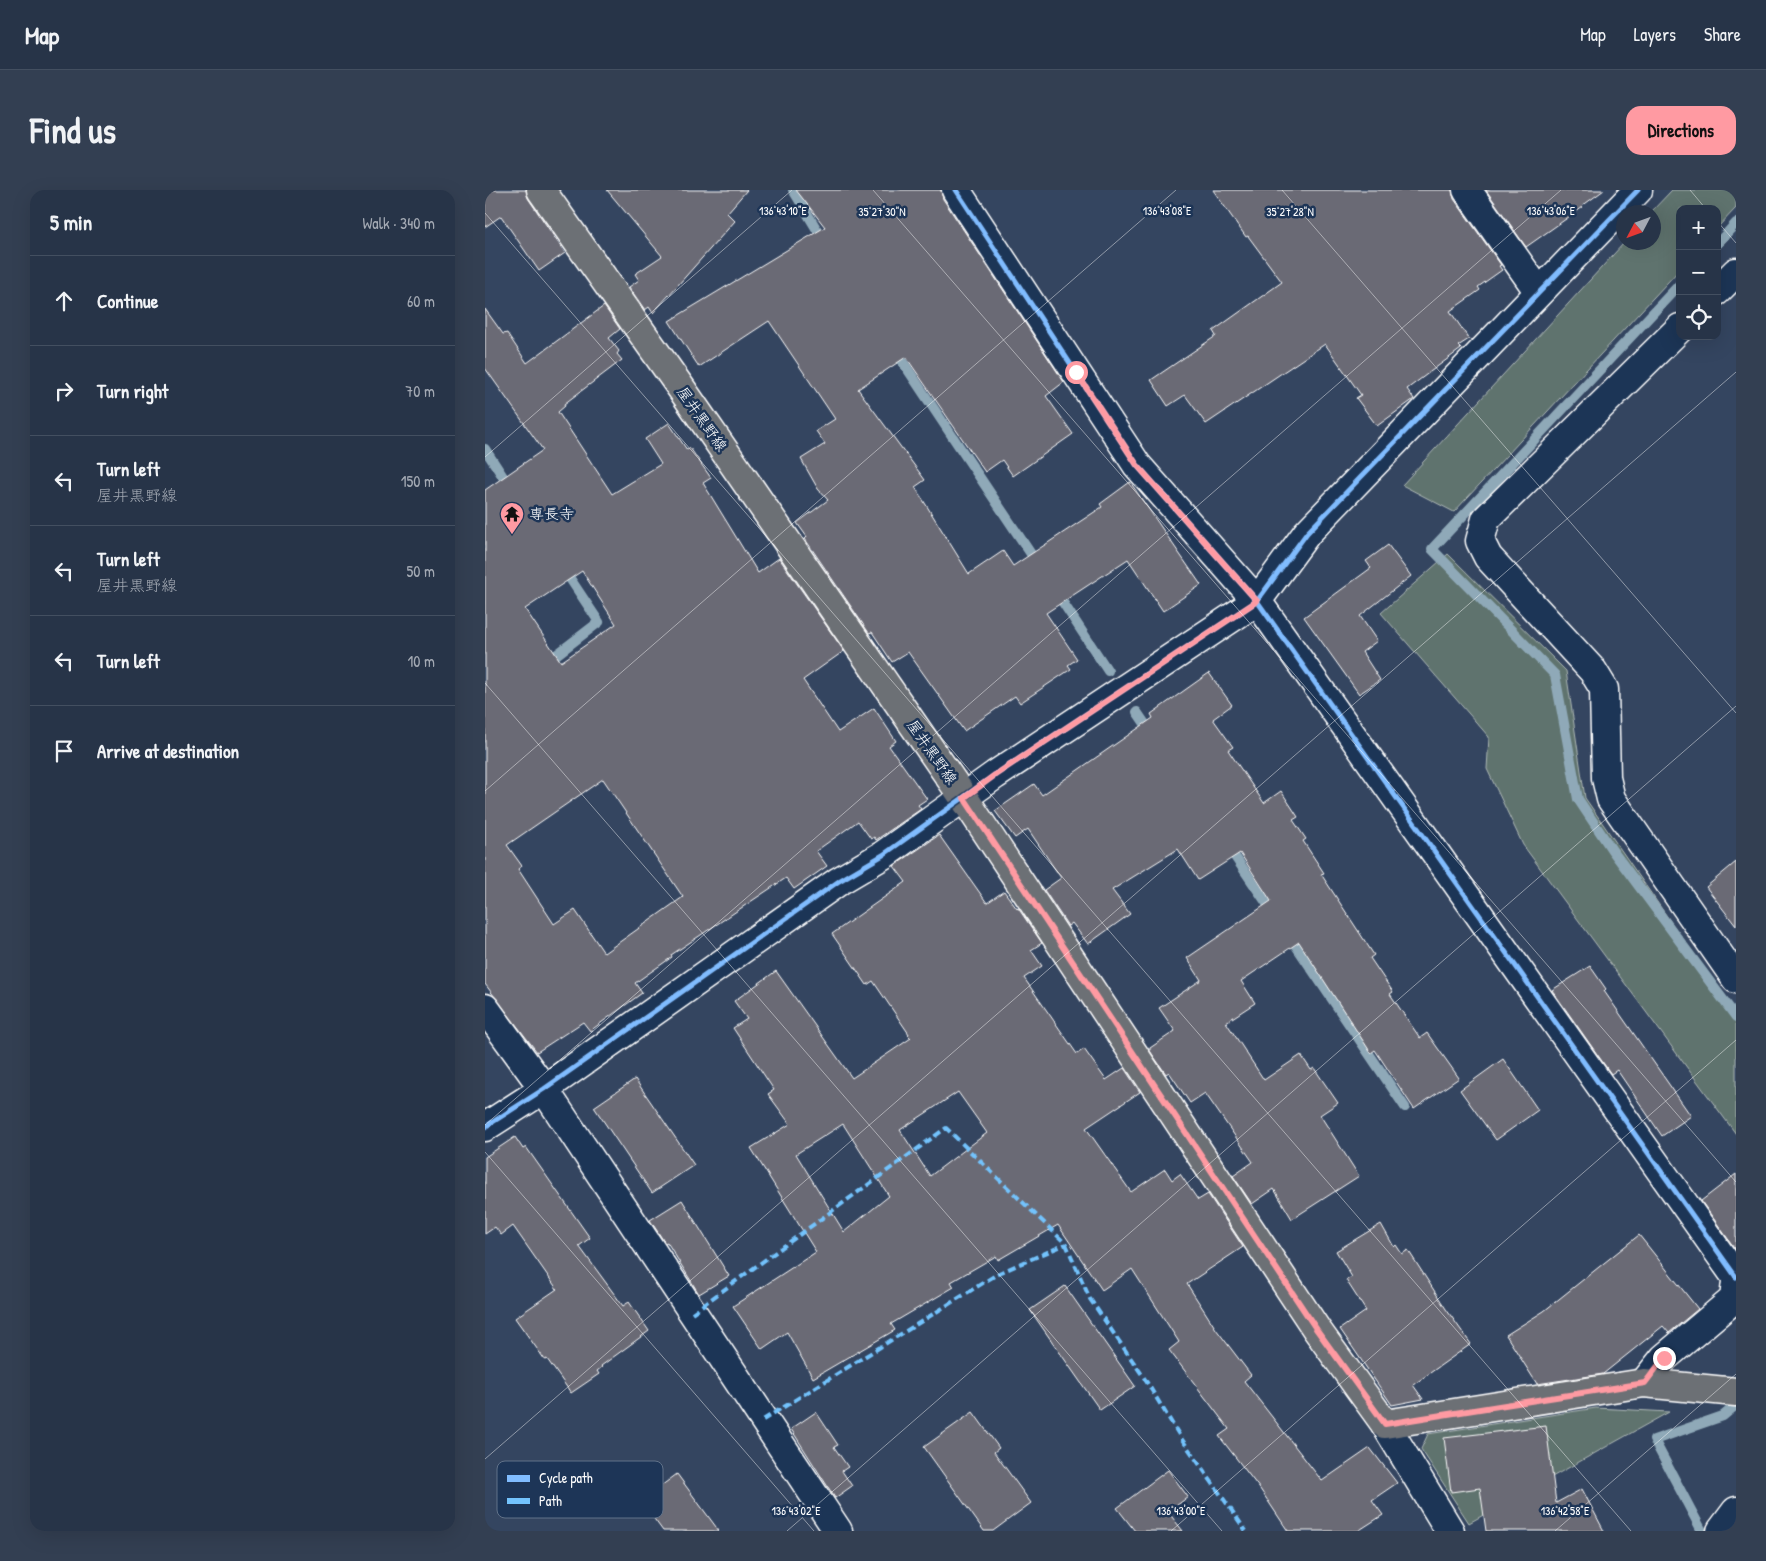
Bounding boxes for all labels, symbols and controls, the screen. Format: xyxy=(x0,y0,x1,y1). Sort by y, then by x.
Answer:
text: Map xyxy=(25,19,59,51)
text: Map xyxy=(1580,22,1606,47)
text: Layers xyxy=(1634,22,1676,47)
text: Share xyxy=(1704,22,1741,47)
button: Directions xyxy=(1626,106,1736,155)
text: Find us xyxy=(30,107,116,154)
text: 136°43'10"E xyxy=(759,202,808,219)
text: 136°43'08"E xyxy=(1143,202,1192,219)
text: 136°43'06"E xyxy=(1527,202,1576,219)
text: 35°27'30"N xyxy=(858,203,906,220)
text: 35°27'28"N xyxy=(1266,203,1314,220)
north arrow xyxy=(1616,205,1661,250)
map controls xyxy=(1676,205,1721,340)
button: + xyxy=(1676,205,1721,250)
text: 5 min xyxy=(50,208,92,237)
text: Walk · 340 m xyxy=(363,212,435,234)
button: − xyxy=(1676,250,1721,295)
icon: ahead xyxy=(50,287,78,315)
text: Continue xyxy=(97,288,158,314)
text: 60 m xyxy=(407,290,435,312)
button: locate xyxy=(1676,295,1721,340)
route start xyxy=(1065,361,1088,384)
icon: right xyxy=(50,377,78,405)
text: Turn right xyxy=(97,378,168,404)
text: 70 m xyxy=(405,380,435,402)
street label: 屋井黒野線 xyxy=(672,382,733,455)
text: Turn left xyxy=(97,456,160,482)
icon: left xyxy=(50,467,78,495)
text: 150 m xyxy=(401,470,435,492)
text: 屋井黒野線 xyxy=(97,484,177,506)
temple icon: 専長寺 xyxy=(499,501,525,535)
place label: 専長寺 xyxy=(529,503,574,524)
text: Turn left xyxy=(97,546,160,572)
icon: left xyxy=(50,557,78,585)
text: 50 m xyxy=(407,560,435,582)
text: 屋井黒野線 xyxy=(97,574,177,596)
icon: left xyxy=(50,647,78,675)
text: Turn left xyxy=(97,648,160,674)
text: 10 m xyxy=(407,650,435,672)
street label: 屋井黒野線 xyxy=(902,715,963,788)
icon: arrive xyxy=(50,737,78,765)
text: Arrive at destination xyxy=(97,738,239,764)
route end xyxy=(1653,1347,1676,1370)
legend xyxy=(497,1461,663,1518)
text: Cycle path xyxy=(539,1468,593,1488)
text: Path xyxy=(539,1491,562,1510)
text: 136°43'02"E xyxy=(771,1502,821,1519)
text: 136°43'00"E xyxy=(1157,1502,1206,1519)
text: 136°42'58"E xyxy=(1541,1502,1590,1519)

